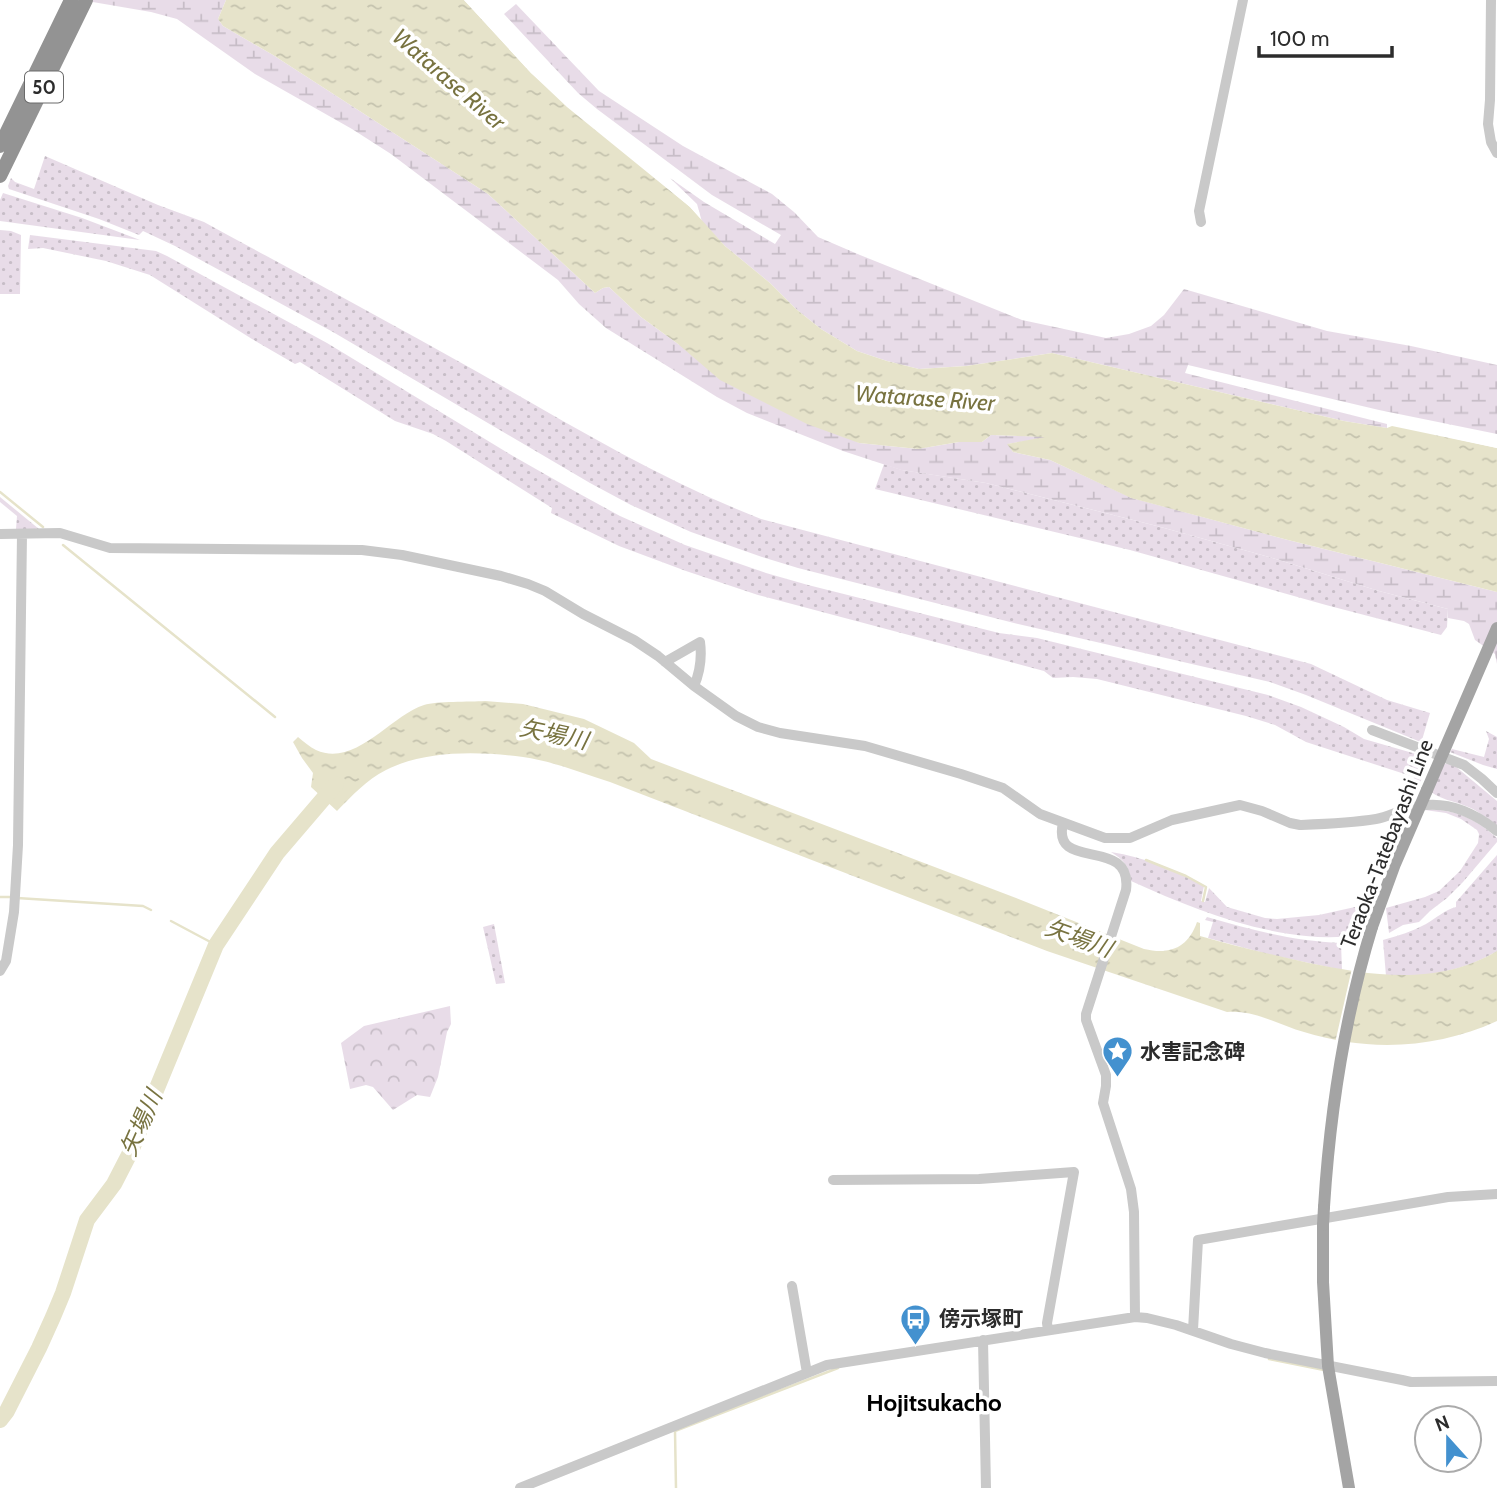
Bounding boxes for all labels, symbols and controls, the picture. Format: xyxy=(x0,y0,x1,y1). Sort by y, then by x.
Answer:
scale bar xyxy=(1259,14,1392,58)
water label: Watarase River xyxy=(387,22,512,136)
text: 100 m xyxy=(1270,26,1329,51)
road number: 50 xyxy=(25,72,63,102)
water label: Watarase River xyxy=(854,379,997,417)
water label: 矢場川 xyxy=(517,713,594,755)
street label: Teraoka-Tatebayashi Line xyxy=(1335,736,1438,952)
water label: 矢場川 xyxy=(1042,913,1119,964)
place icon: 水害記念碑 xyxy=(1100,1035,1134,1079)
place label: 水害記念碑 xyxy=(1140,1039,1245,1064)
water label: 矢場川 xyxy=(114,1083,169,1160)
bus stop icon: 傍示塚町 xyxy=(899,1302,933,1346)
place label: 傍示塚町 xyxy=(939,1306,1023,1331)
district label: Hojitsukacho xyxy=(866,1388,1002,1417)
north arrow xyxy=(1413,1404,1483,1474)
text: N xyxy=(1432,1410,1452,1437)

